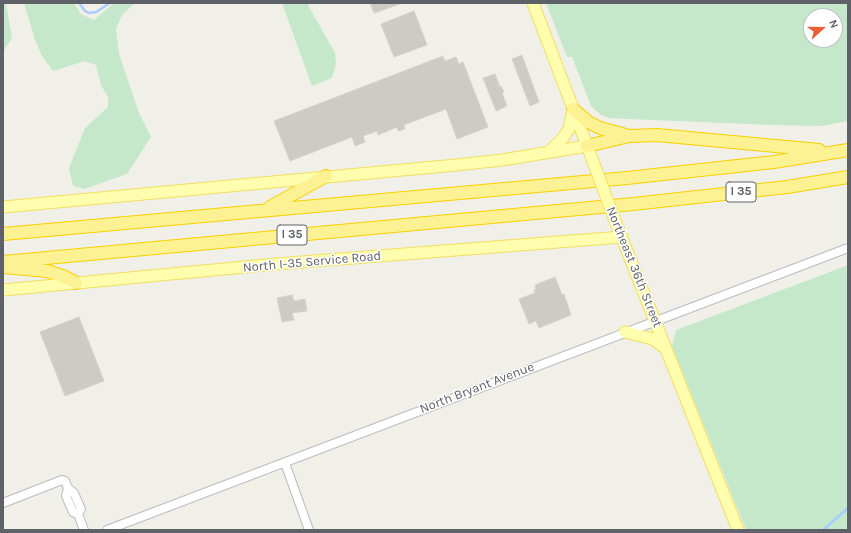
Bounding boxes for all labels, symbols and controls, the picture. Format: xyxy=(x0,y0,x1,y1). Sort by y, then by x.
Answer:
north arrow xyxy=(803,8,843,48)
text: N xyxy=(826,18,841,30)
road number: I 35 xyxy=(726,182,756,202)
street label: Northeast 36th Street xyxy=(603,204,665,330)
road number: I 35 xyxy=(277,225,307,245)
street label: North I-35 Service Road xyxy=(242,248,382,276)
street label: North Bryant Avenue xyxy=(418,359,536,417)

